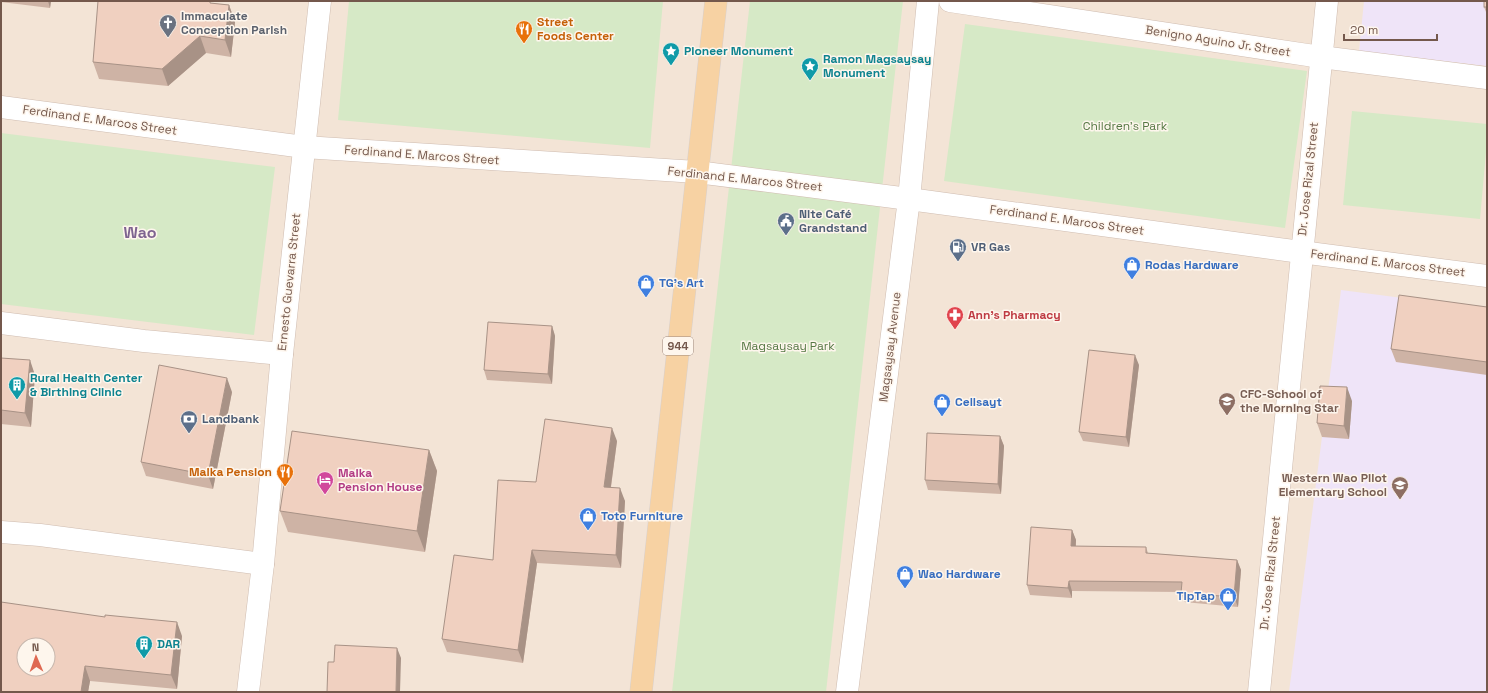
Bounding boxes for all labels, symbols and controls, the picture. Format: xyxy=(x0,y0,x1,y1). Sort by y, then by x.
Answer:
place label: Immaculate Conception Parish xyxy=(181,8,287,38)
church icon: Immaculate Conception Parish xyxy=(158,13,178,38)
place label: Street Foods Center xyxy=(537,14,614,44)
scale bar xyxy=(1344,16,1437,42)
restaurant icon: Street Foods Center xyxy=(514,19,534,44)
street label: Benigno Aguino Jr. Street xyxy=(1144,22,1292,60)
text: 20 m xyxy=(1350,22,1378,38)
place icon: Pioneer Monument xyxy=(661,41,681,66)
place label: Pioneer Monument xyxy=(684,43,793,59)
place label: Ramon Magsaysay Monument xyxy=(823,51,931,81)
place icon: Ramon Magsaysay Monument xyxy=(800,56,820,81)
street label: Ferdinand E. Marcos Street xyxy=(22,101,178,139)
park label: Children's Park xyxy=(1083,118,1168,134)
street label: Dr. Jose Rizal Street xyxy=(1294,121,1322,237)
street label: Ferdinand E. Marcos Street xyxy=(344,142,500,168)
street label: Ferdinand E. Marcos Street xyxy=(667,163,823,195)
street label: Ferdinand E. Marcos Street xyxy=(989,201,1145,239)
place label: Nite Café Grandstand xyxy=(799,206,867,236)
public building icon: Nite Café Grandstand xyxy=(776,211,796,236)
street label: Ernesto Guevarra Street xyxy=(274,212,304,352)
district label: Wao xyxy=(123,222,157,243)
fuel station icon: VR Gas xyxy=(948,237,968,262)
place label: VR Gas xyxy=(971,239,1010,255)
street label: Ferdinand E. Marcos Street xyxy=(1310,246,1466,280)
shop icon: Rodas Hardware xyxy=(1122,255,1142,280)
place label: Rodas Hardware xyxy=(1145,257,1239,273)
shop icon: TG's Art xyxy=(636,273,656,298)
place label: TG's Art xyxy=(659,275,704,291)
street label: Magsaysay Avenue xyxy=(875,291,905,403)
pharmacy icon: Ann's Pharmacy xyxy=(945,305,965,330)
place label: Ann's Pharmacy xyxy=(968,307,1061,323)
road number: 944 xyxy=(663,337,693,355)
park label: Magsaysay Park xyxy=(741,338,835,354)
place label: Rural Health Center & Birthing Clinic xyxy=(30,370,143,400)
building icon: Rural Health Center & Birthing Clinic xyxy=(7,375,27,400)
place label: CFC-School of the Morning Star xyxy=(1240,386,1339,416)
school or university icon: CFC-School of the Morning Star xyxy=(1217,391,1237,416)
shop icon: Cellsayt xyxy=(932,392,952,417)
place label: Cellsayt xyxy=(955,394,1002,410)
bank icon: Landbank xyxy=(179,409,199,434)
place label: Landbank xyxy=(202,411,259,427)
restaurant icon: Maika Pension xyxy=(275,462,295,487)
place label: Maika Pension xyxy=(189,464,272,480)
place label: Maika Pension House xyxy=(338,465,423,495)
hotel icon: Maika Pension House xyxy=(315,470,335,495)
place label: Western Wao Pilot Elementary School xyxy=(1279,470,1387,500)
school or university icon: Western Wao Pilot Elementary School xyxy=(1390,475,1410,500)
shop icon: Toto Furniture xyxy=(578,506,598,531)
place label: Toto Furniture xyxy=(601,508,683,524)
street label: Dr. Jose Rizal Street xyxy=(1256,515,1284,631)
shop icon: Wao Hardware xyxy=(895,564,915,589)
place label: Wao Hardware xyxy=(918,566,1001,582)
shop icon: TipTap xyxy=(1218,586,1238,611)
place label: TipTap xyxy=(1177,588,1215,604)
building icon: DAR xyxy=(134,634,154,659)
place label: DAR xyxy=(157,636,181,652)
north arrow xyxy=(16,637,56,677)
text: N xyxy=(32,640,40,654)

